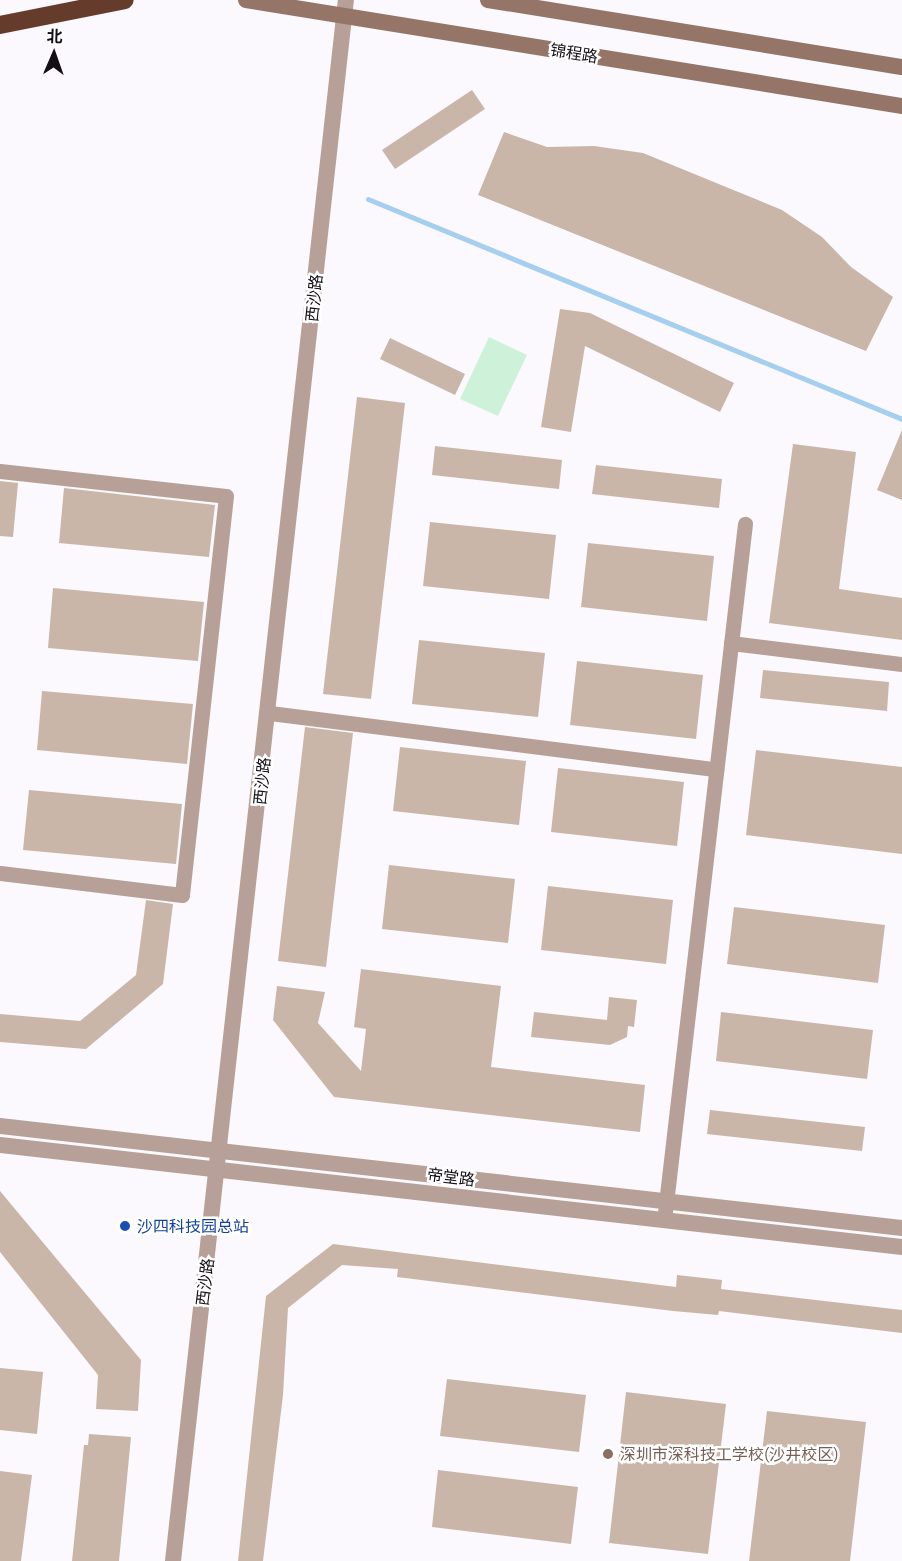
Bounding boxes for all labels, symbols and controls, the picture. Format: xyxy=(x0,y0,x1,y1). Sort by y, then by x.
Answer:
north arrow xyxy=(24,24,84,84)
text: 北 xyxy=(46,26,63,46)
street label: 锦程路 xyxy=(549,40,599,66)
street label: 西沙路 xyxy=(302,273,326,323)
street label: 西沙路 xyxy=(250,756,274,806)
street label: 帝堂路 xyxy=(426,1165,476,1189)
place label: 沙四科技园总站 xyxy=(137,1216,249,1236)
marker: 沙四科技园总站 xyxy=(118,1219,132,1233)
street label: 西沙路 xyxy=(193,1257,217,1307)
place label: 深圳市深科技工学校(沙井校区) xyxy=(620,1444,839,1464)
marker: 深圳市深科技工学校(沙井校区) xyxy=(601,1447,615,1461)

